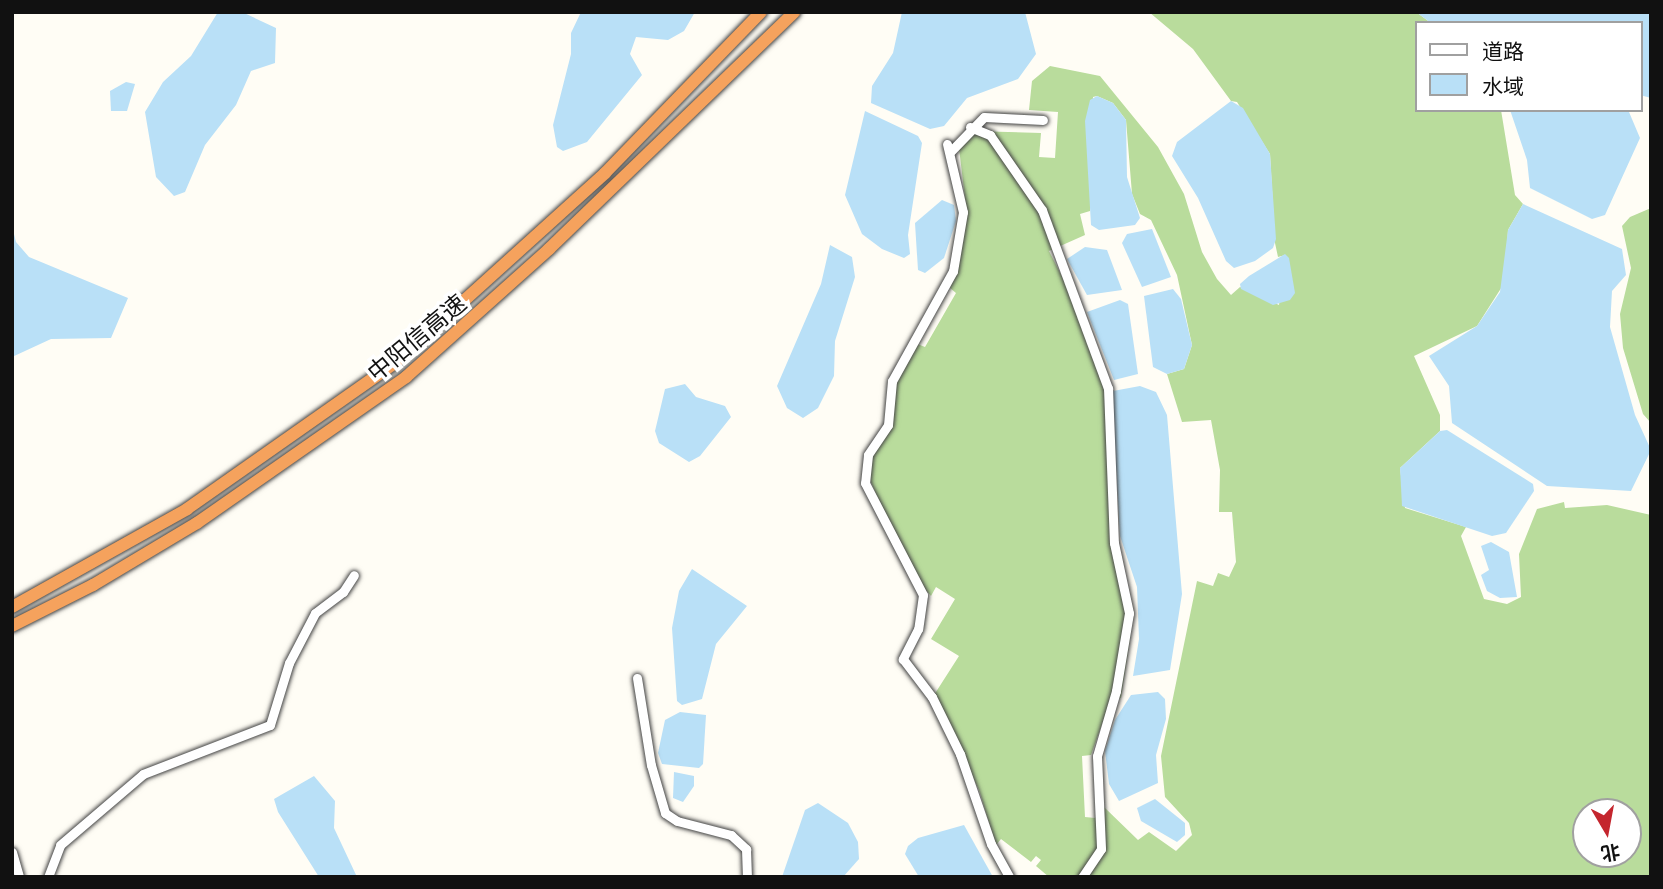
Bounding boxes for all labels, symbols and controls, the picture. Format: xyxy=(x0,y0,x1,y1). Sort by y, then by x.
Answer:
legend xyxy=(1414,21,1642,112)
text: 道路 xyxy=(1482,39,1524,65)
text: 水域 xyxy=(1482,74,1524,100)
street label: 中阳信高速 xyxy=(362,288,472,388)
north arrow xyxy=(1572,798,1642,868)
text: 北 xyxy=(1599,839,1622,865)

